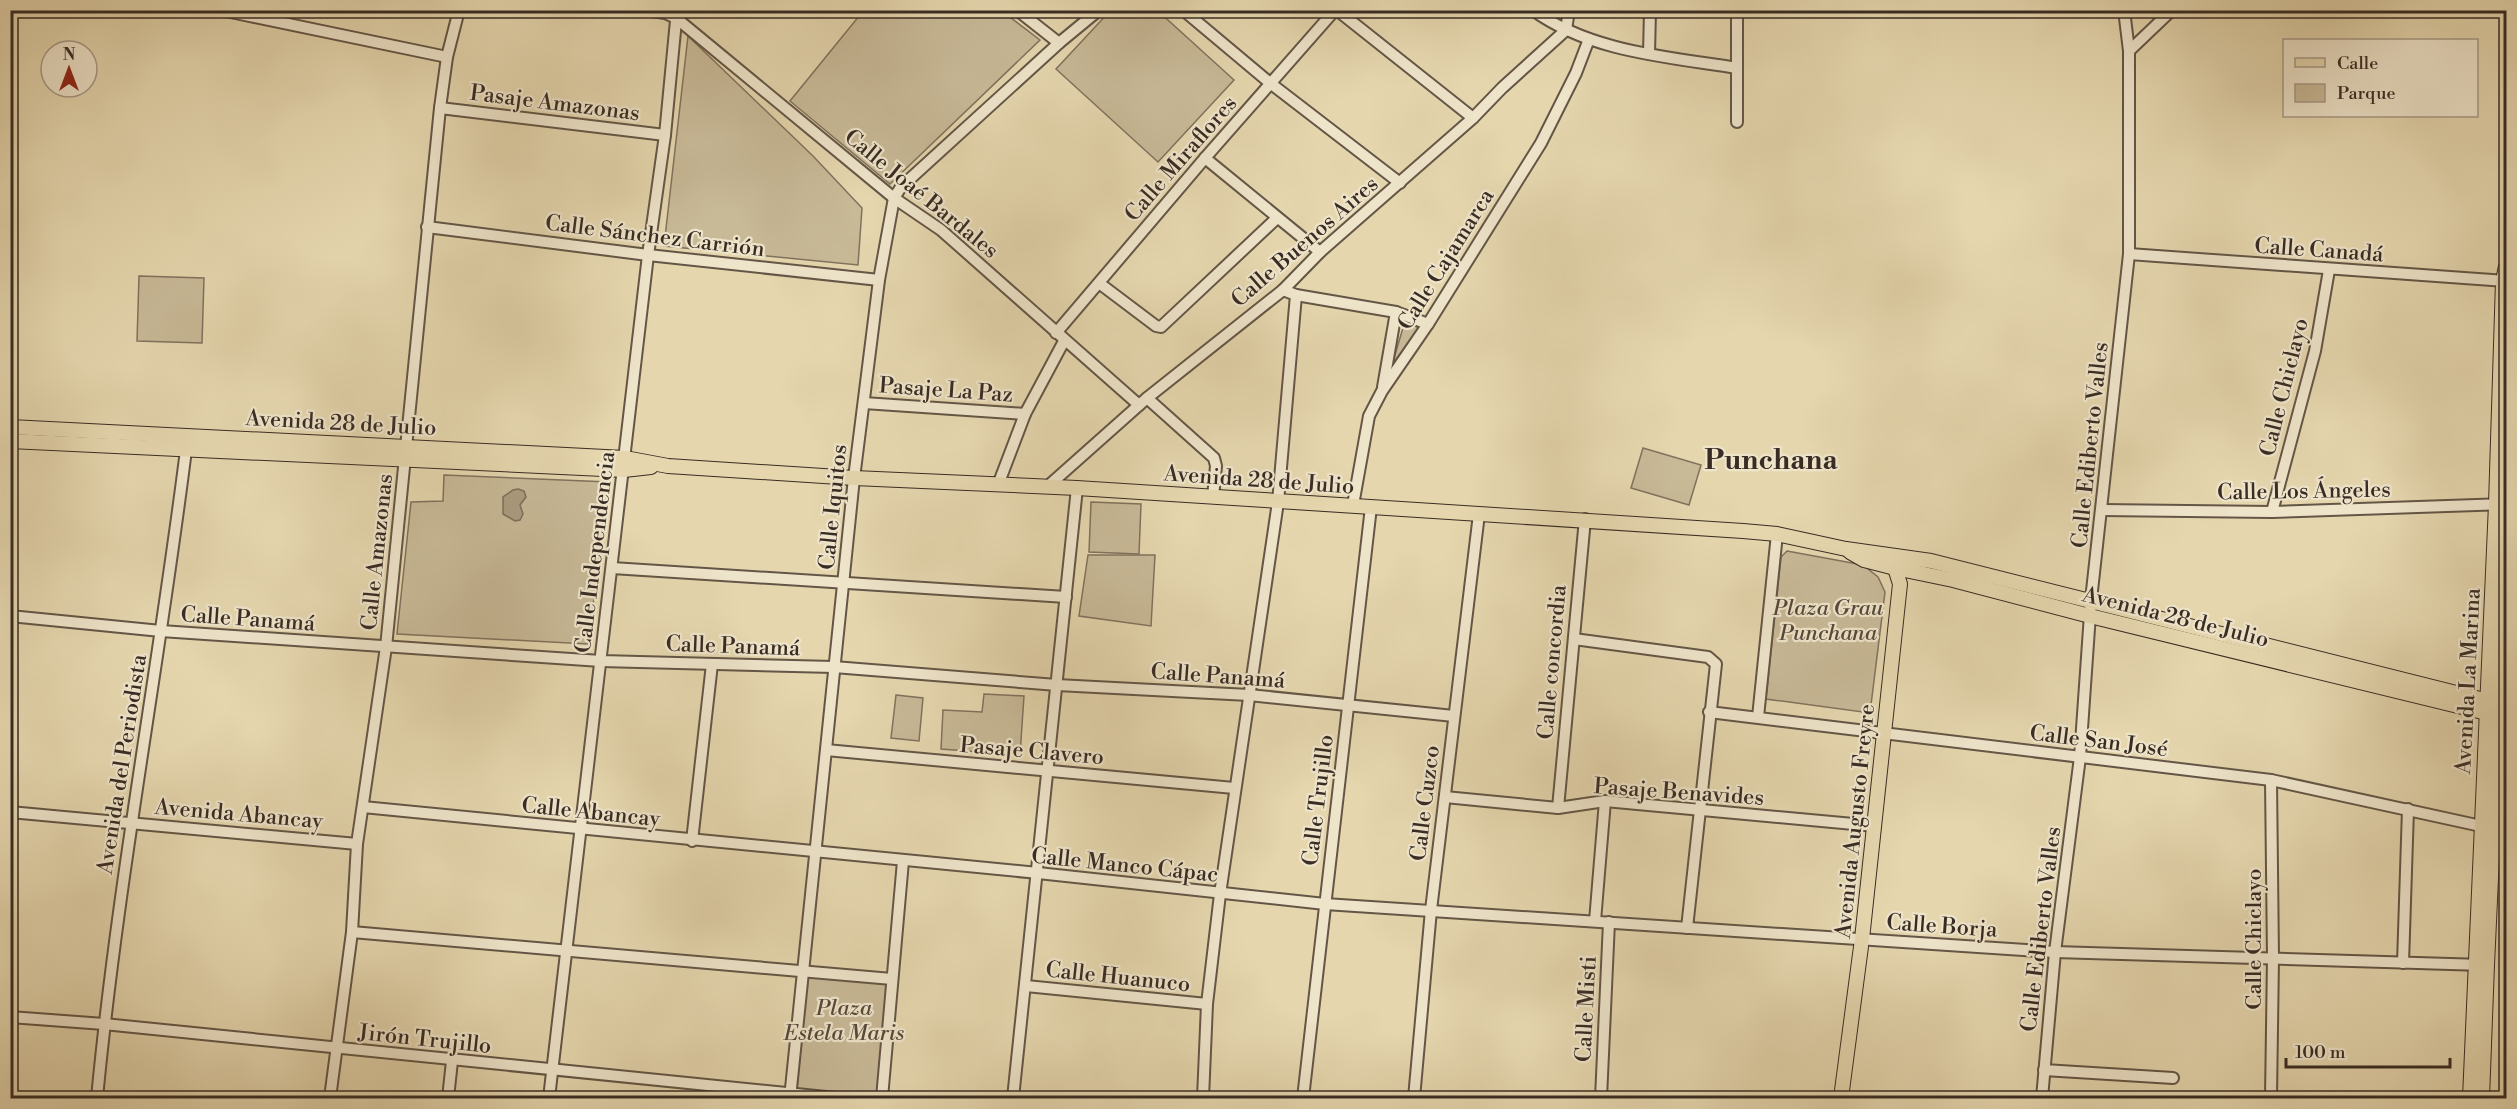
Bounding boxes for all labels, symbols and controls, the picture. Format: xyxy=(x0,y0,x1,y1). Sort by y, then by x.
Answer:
north arrow xyxy=(39,39,99,99)
legend xyxy=(2283,39,2478,117)
text: N xyxy=(63,45,76,65)
text: Calle xyxy=(2337,52,2378,75)
street label: Pasaje Amazonas xyxy=(468,80,641,127)
text: Parque xyxy=(2337,82,2396,105)
street label: Calle Miraflores xyxy=(1119,91,1243,227)
street label: Calle Joaé Bardales xyxy=(839,124,1003,265)
street label: Calle Buenos Aires xyxy=(1226,171,1384,313)
street label: Calle Cajamarca xyxy=(1392,184,1501,335)
street label: Calle Sánchez Carrión xyxy=(544,210,766,263)
street label: Calle Canadá xyxy=(2254,233,2385,269)
street label: Calle Chiclayo xyxy=(2254,315,2315,459)
street label: Calle Ediberto Valles xyxy=(2066,341,2115,549)
street label: Pasaje La Paz xyxy=(878,372,1014,409)
street label: Avenida 28 de Julio xyxy=(244,405,437,442)
street label: Calle Iquitos xyxy=(813,443,853,571)
district label: Punchana xyxy=(1704,443,1839,478)
street label: Calle Independencia xyxy=(570,449,621,655)
street label: Avenida 28 de Julio xyxy=(1162,460,1355,501)
street label: Calle Amazonas xyxy=(356,473,399,632)
street label: Calle Los Ángeles xyxy=(2217,475,2391,507)
street label: Avenida 28 de Julio xyxy=(2079,581,2272,654)
street label: Calle concordia xyxy=(1532,583,1573,741)
street label: Avenida La Marina xyxy=(2450,586,2487,776)
park label: Plaza Grau Punchana xyxy=(1772,595,1884,647)
street label: Calle Panamá xyxy=(180,601,317,638)
street label: Calle Panamá xyxy=(665,631,802,662)
street label: Avenida del Periodista xyxy=(92,652,153,877)
street label: Calle Panamá xyxy=(1150,658,1287,695)
street label: Avenida Augusto Freyre xyxy=(1830,703,1881,941)
street label: Calle San José xyxy=(2028,720,2169,763)
street label: Pasaje Clavero xyxy=(959,732,1105,771)
street label: Calle Trujillo xyxy=(1297,733,1340,867)
street label: Calle Cuzco xyxy=(1405,744,1446,863)
street label: Pasaje Benavides xyxy=(1593,773,1765,812)
street label: Calle Abancay xyxy=(520,792,662,833)
street label: Avenida Abancay xyxy=(153,794,324,835)
street label: Calle Ediberto Valles xyxy=(2015,825,2067,1033)
street label: Calle Manco Cápac xyxy=(1030,842,1220,889)
street label: Calle Chiclayo xyxy=(2241,868,2268,1010)
street label: Calle Borja xyxy=(1886,909,1999,944)
street label: Calle Misti xyxy=(1570,955,1603,1063)
street label: Calle Huanuco xyxy=(1044,956,1192,999)
park label: Plaza Estela Maris xyxy=(783,995,904,1047)
street label: Jirón Trujillo xyxy=(356,1019,493,1060)
scale bar xyxy=(2286,1031,2450,1069)
text: 100 m xyxy=(2295,1041,2346,1064)

